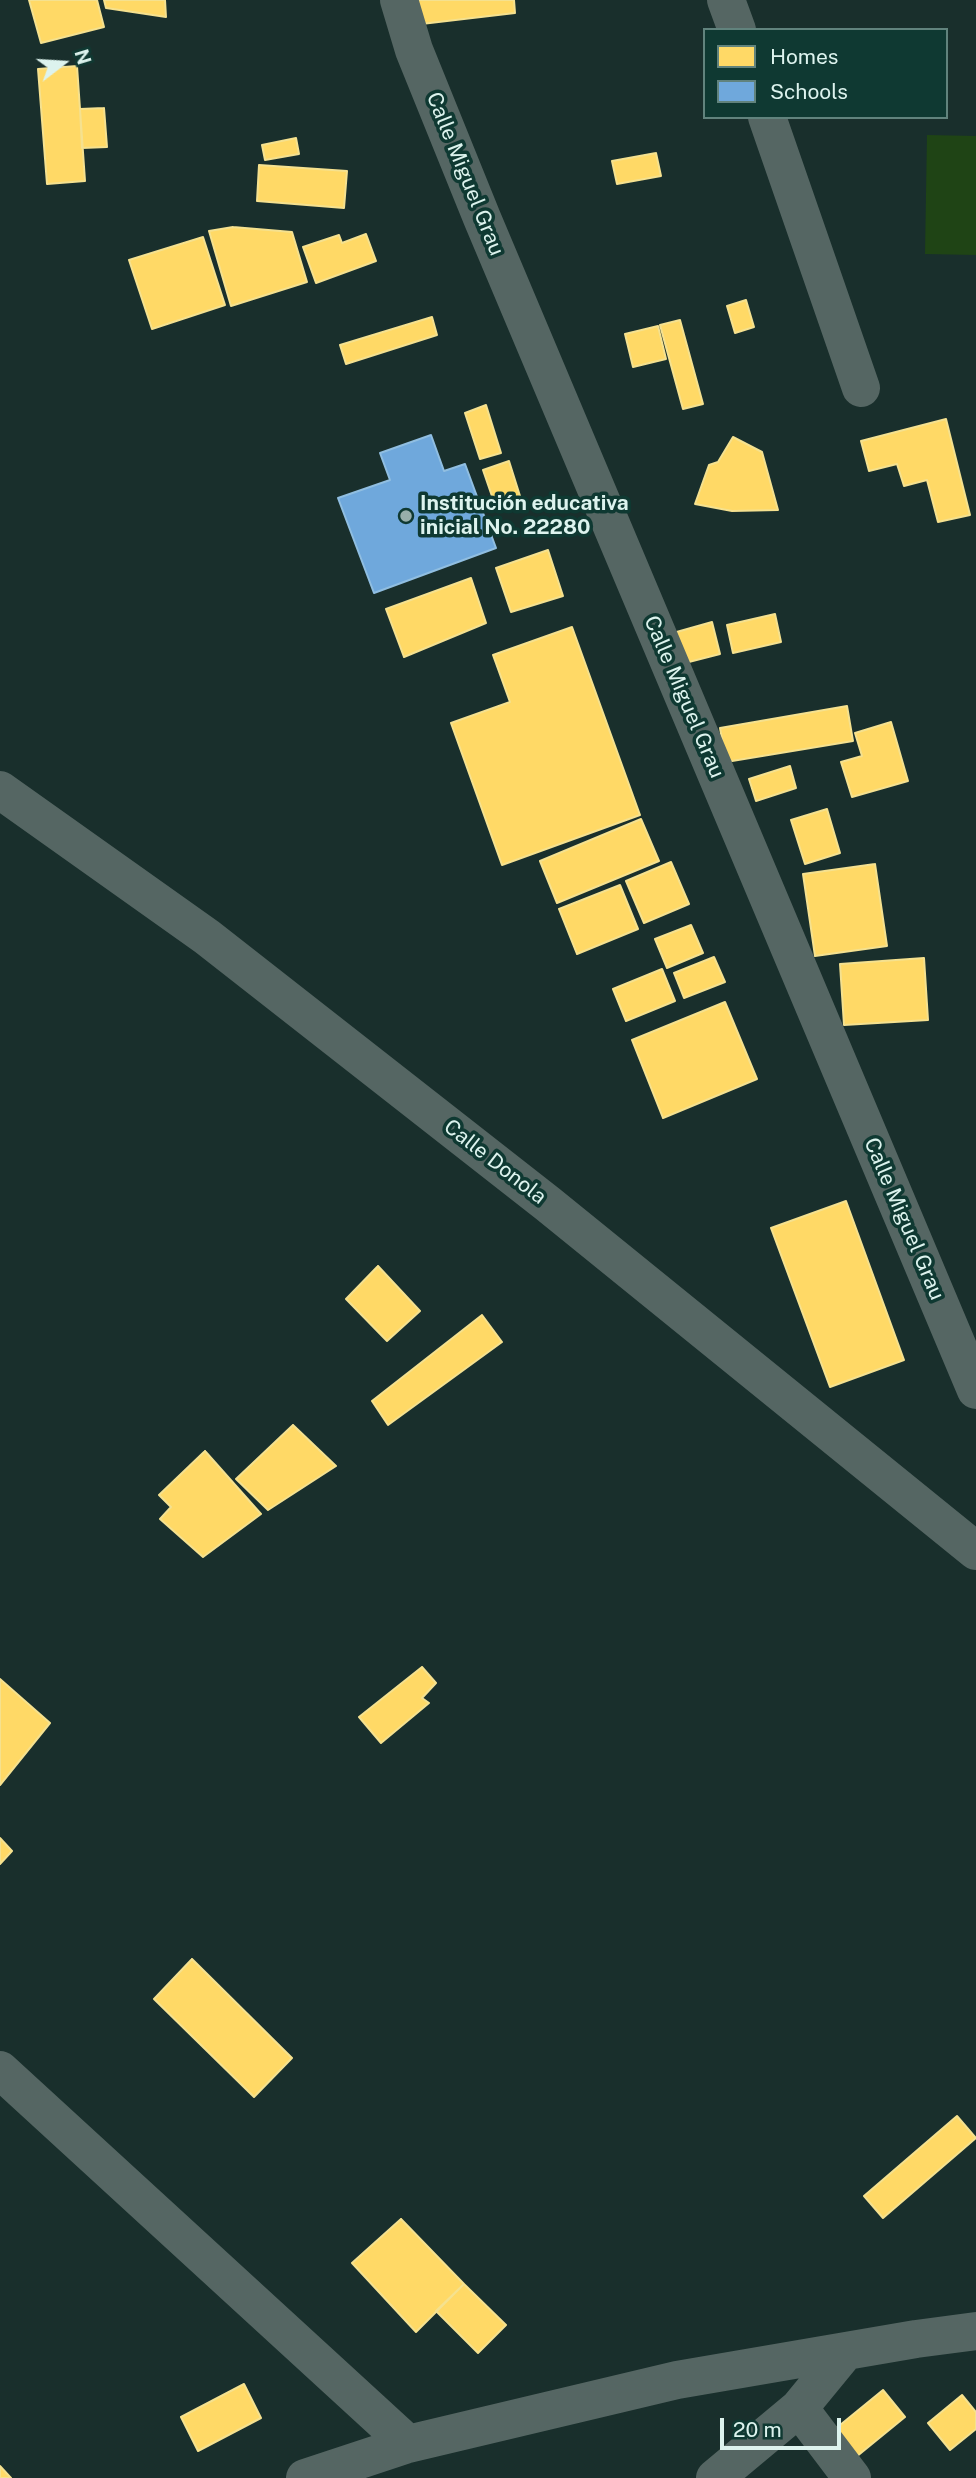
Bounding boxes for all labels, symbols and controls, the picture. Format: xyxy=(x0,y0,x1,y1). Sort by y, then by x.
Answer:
north arrow xyxy=(28,28,98,98)
legend xyxy=(703,28,948,119)
text: Homes xyxy=(770,44,838,69)
text: N xyxy=(70,47,96,67)
text: Schools xyxy=(770,79,848,104)
street label: Calle Miguel Grau xyxy=(421,89,509,259)
place label: Institución educativa inicial No. 22280 xyxy=(420,491,629,541)
marker: Institución educativa inicial No. 22280 xyxy=(398,508,414,524)
street label: Calle Miguel Grau xyxy=(638,612,730,782)
street label: Calle Donola xyxy=(439,1114,551,1210)
street label: Calle Miguel Grau xyxy=(858,1134,950,1304)
scale bar xyxy=(724,2404,845,2448)
text: 20 m xyxy=(733,2417,782,2442)

